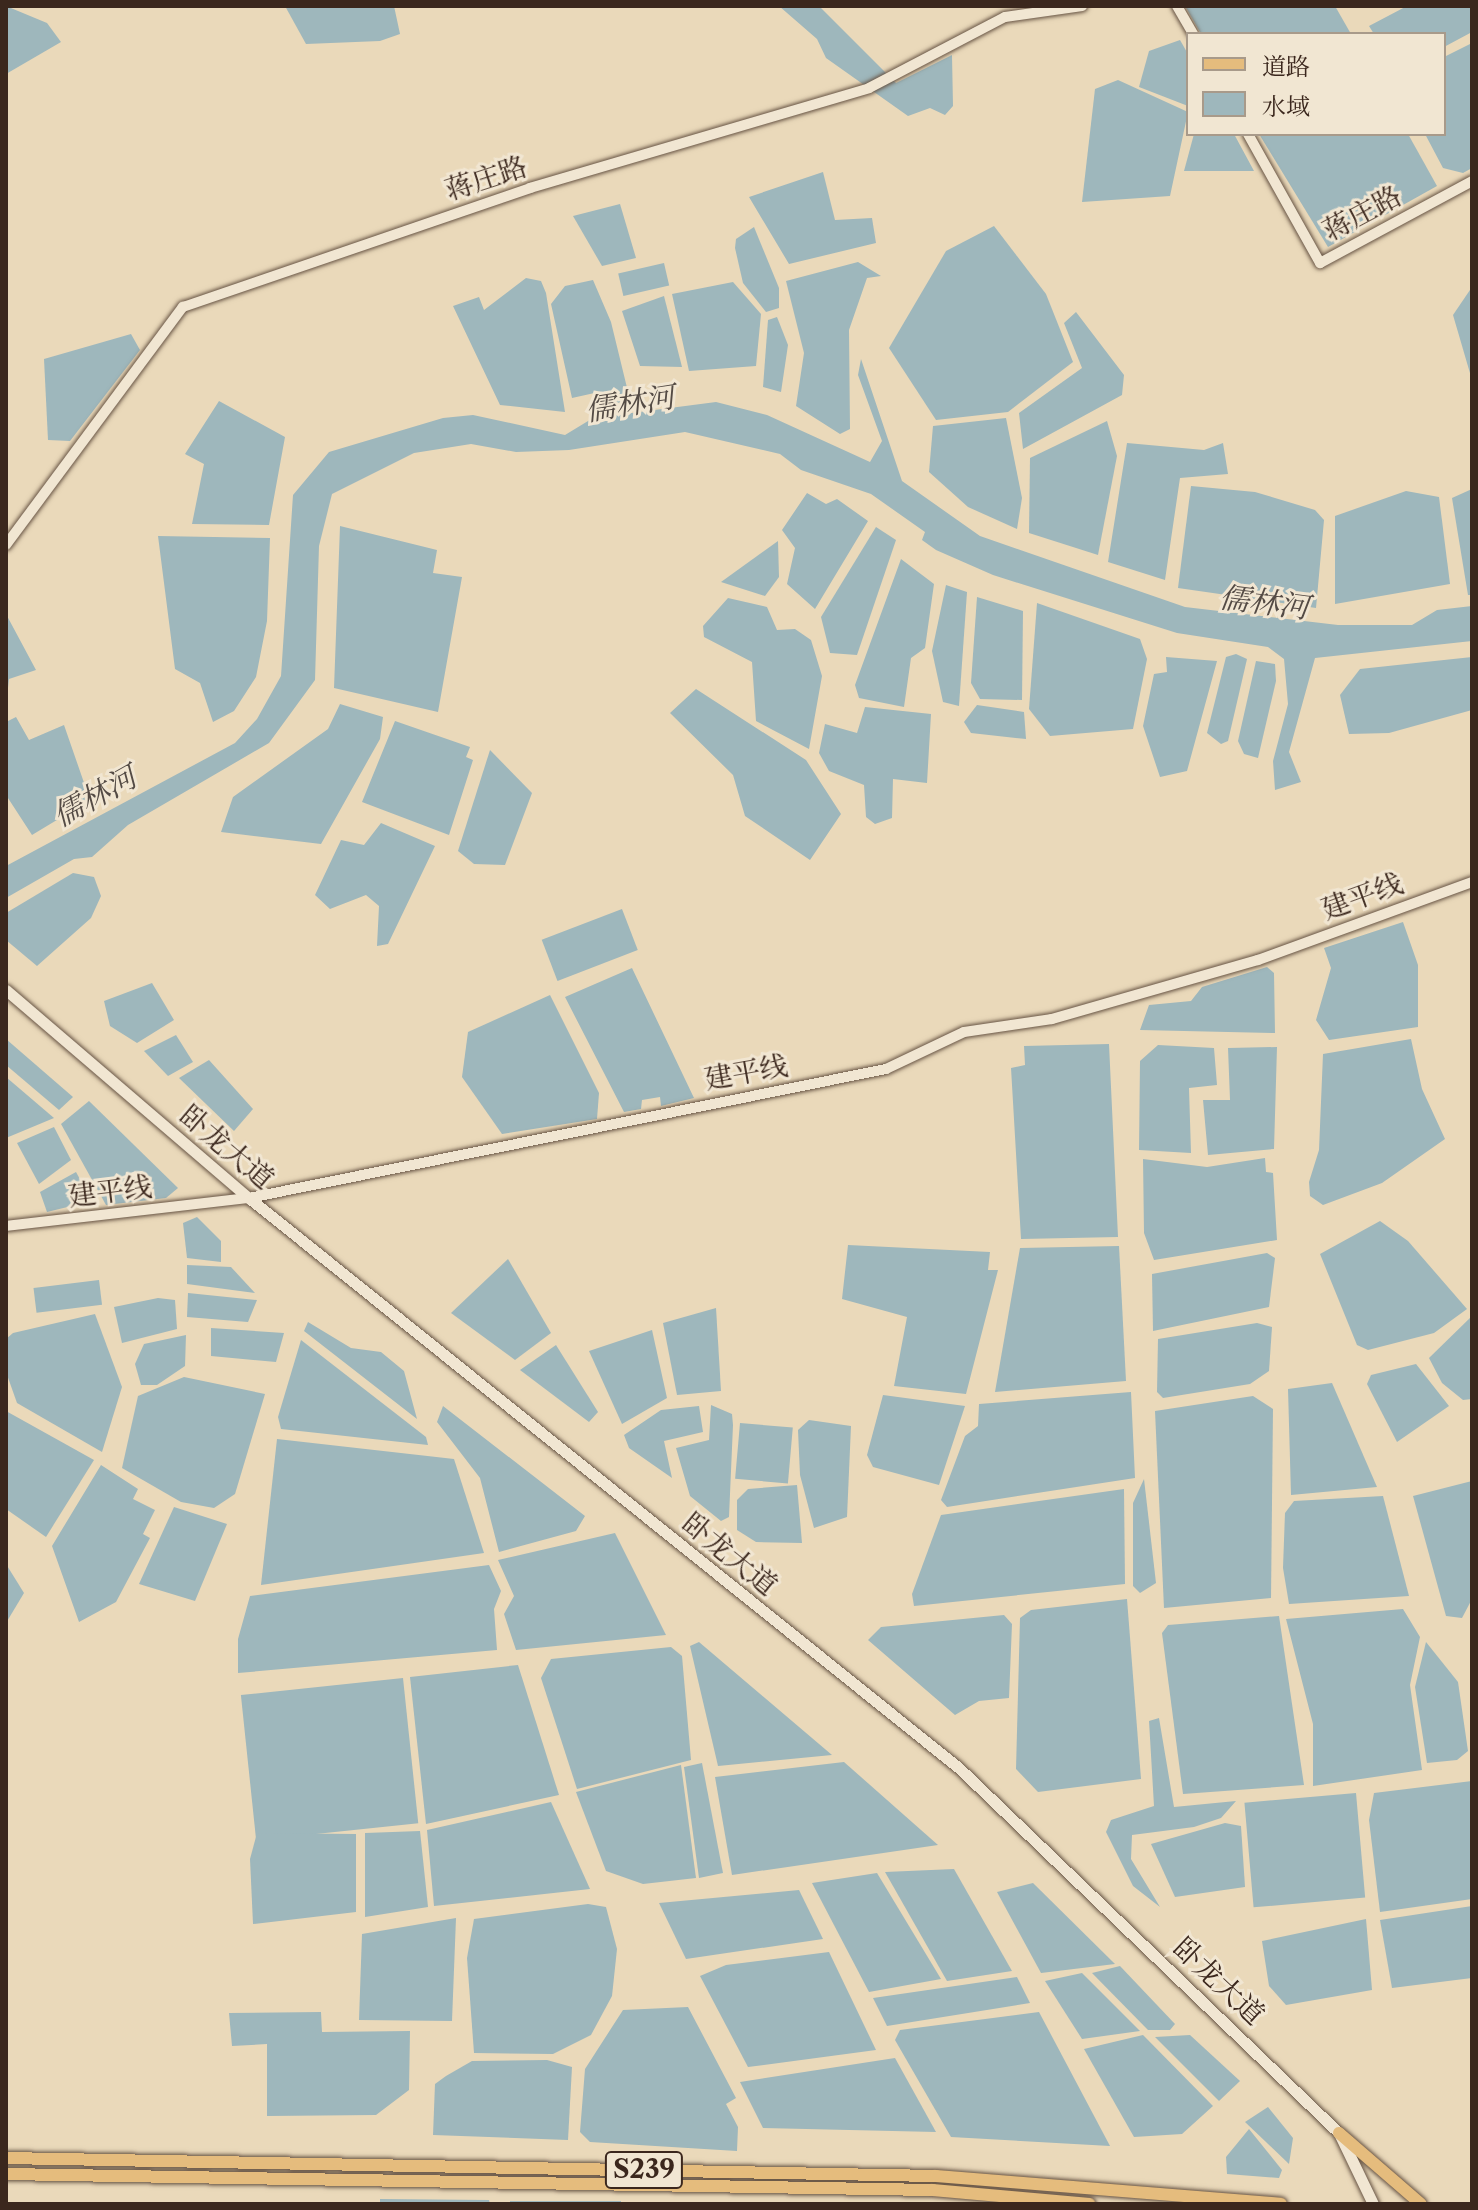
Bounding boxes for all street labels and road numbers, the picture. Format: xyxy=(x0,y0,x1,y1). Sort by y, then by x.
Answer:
street label: 蒋庄路 xyxy=(441,149,531,207)
street label: 蒋庄路 xyxy=(1317,178,1407,248)
street label: 建平线 xyxy=(1317,866,1407,926)
street label: 建平线 xyxy=(702,1048,790,1096)
street label: 卧龙大道 xyxy=(173,1098,281,1196)
street label: 建平线 xyxy=(66,1169,154,1213)
street label: 卧龙大道 xyxy=(676,1506,784,1602)
street label: 卧龙大道 xyxy=(1167,1931,1271,2031)
road number: S239 xyxy=(604,2148,684,2192)

